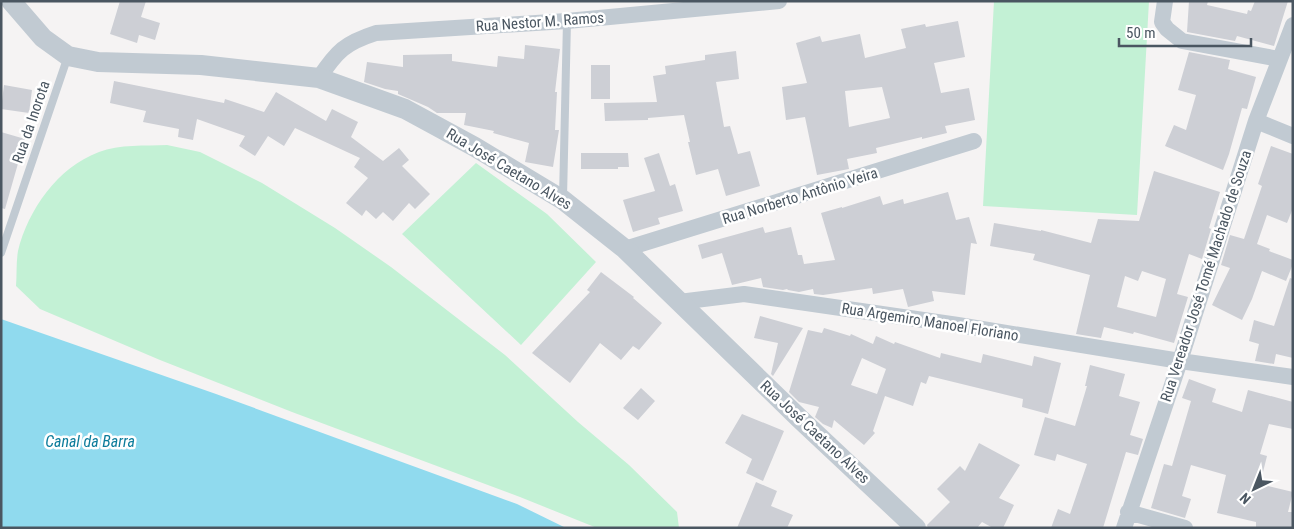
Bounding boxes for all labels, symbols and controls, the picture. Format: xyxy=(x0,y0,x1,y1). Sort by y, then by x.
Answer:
street label: Rua Nestor M. Ramos xyxy=(475,9,605,35)
scale bar xyxy=(1119,15,1252,47)
text: 50 m xyxy=(1126,24,1156,42)
street label: Rua da Inorota xyxy=(8,78,54,166)
street label: Rua José Caetano Alves xyxy=(443,125,575,214)
street label: Rua Vereador José Tomé Machado de Souza xyxy=(1157,148,1255,404)
street label: Rua Norberto Antônio Veira xyxy=(720,164,880,228)
street label: Rua Argemiro Manoel Floriano xyxy=(840,299,1020,345)
street label: Rua José Caetano Alves xyxy=(757,377,873,487)
water label: Canal da Barra xyxy=(45,432,135,451)
north arrow xyxy=(1229,464,1279,514)
text: N xyxy=(1237,490,1254,507)

